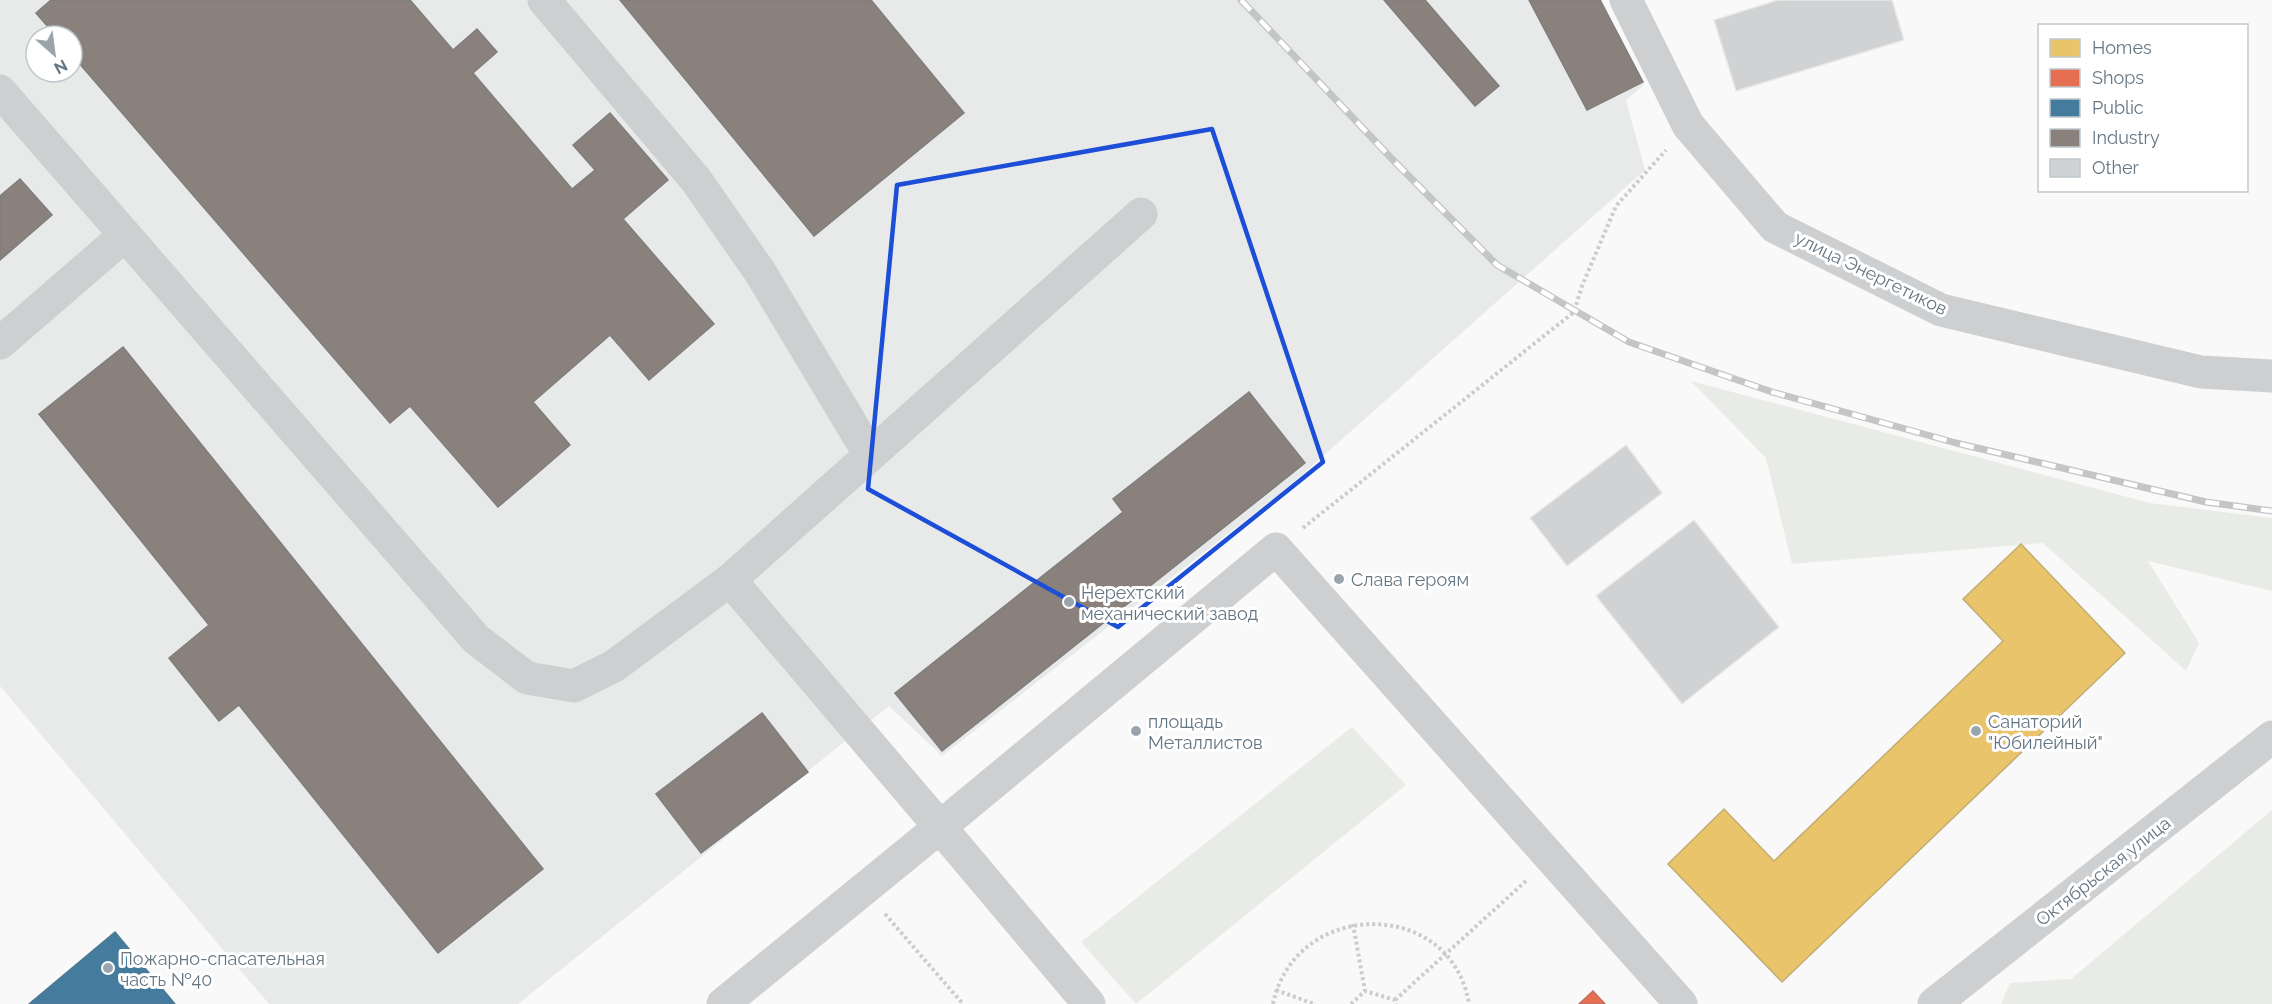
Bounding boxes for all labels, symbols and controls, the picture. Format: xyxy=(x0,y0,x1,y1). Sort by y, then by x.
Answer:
north arrow xyxy=(24,24,84,84)
legend xyxy=(2038,24,2248,192)
text: Homes xyxy=(2092,37,2152,58)
text: N xyxy=(51,56,71,78)
text: Shops xyxy=(2092,67,2144,88)
text: Public xyxy=(2092,97,2144,118)
text: Industry xyxy=(2092,127,2160,148)
text: Other xyxy=(2092,157,2140,178)
street label: улица Энергетиков xyxy=(1791,227,1951,319)
place label: Слава героям xyxy=(1351,569,1469,590)
marker: Слава героям xyxy=(1332,572,1346,586)
place label: Нерехтский механический завод xyxy=(1081,582,1258,624)
marker: Нерехтский механический завод xyxy=(1062,595,1076,609)
place label: площадь Металлистов xyxy=(1148,711,1263,753)
place label: Санаторий "Юбилейный" xyxy=(1988,711,2103,753)
marker: площадь Металлистов xyxy=(1129,724,1143,738)
marker: Санаторий "Юбилейный" xyxy=(1969,724,1983,738)
street label: Октябрьская улица xyxy=(2032,812,2174,930)
place label: Пожарно-спасательная часть №40 xyxy=(120,948,325,990)
marker: Пожарно-спасательная часть №40 xyxy=(101,961,115,975)

